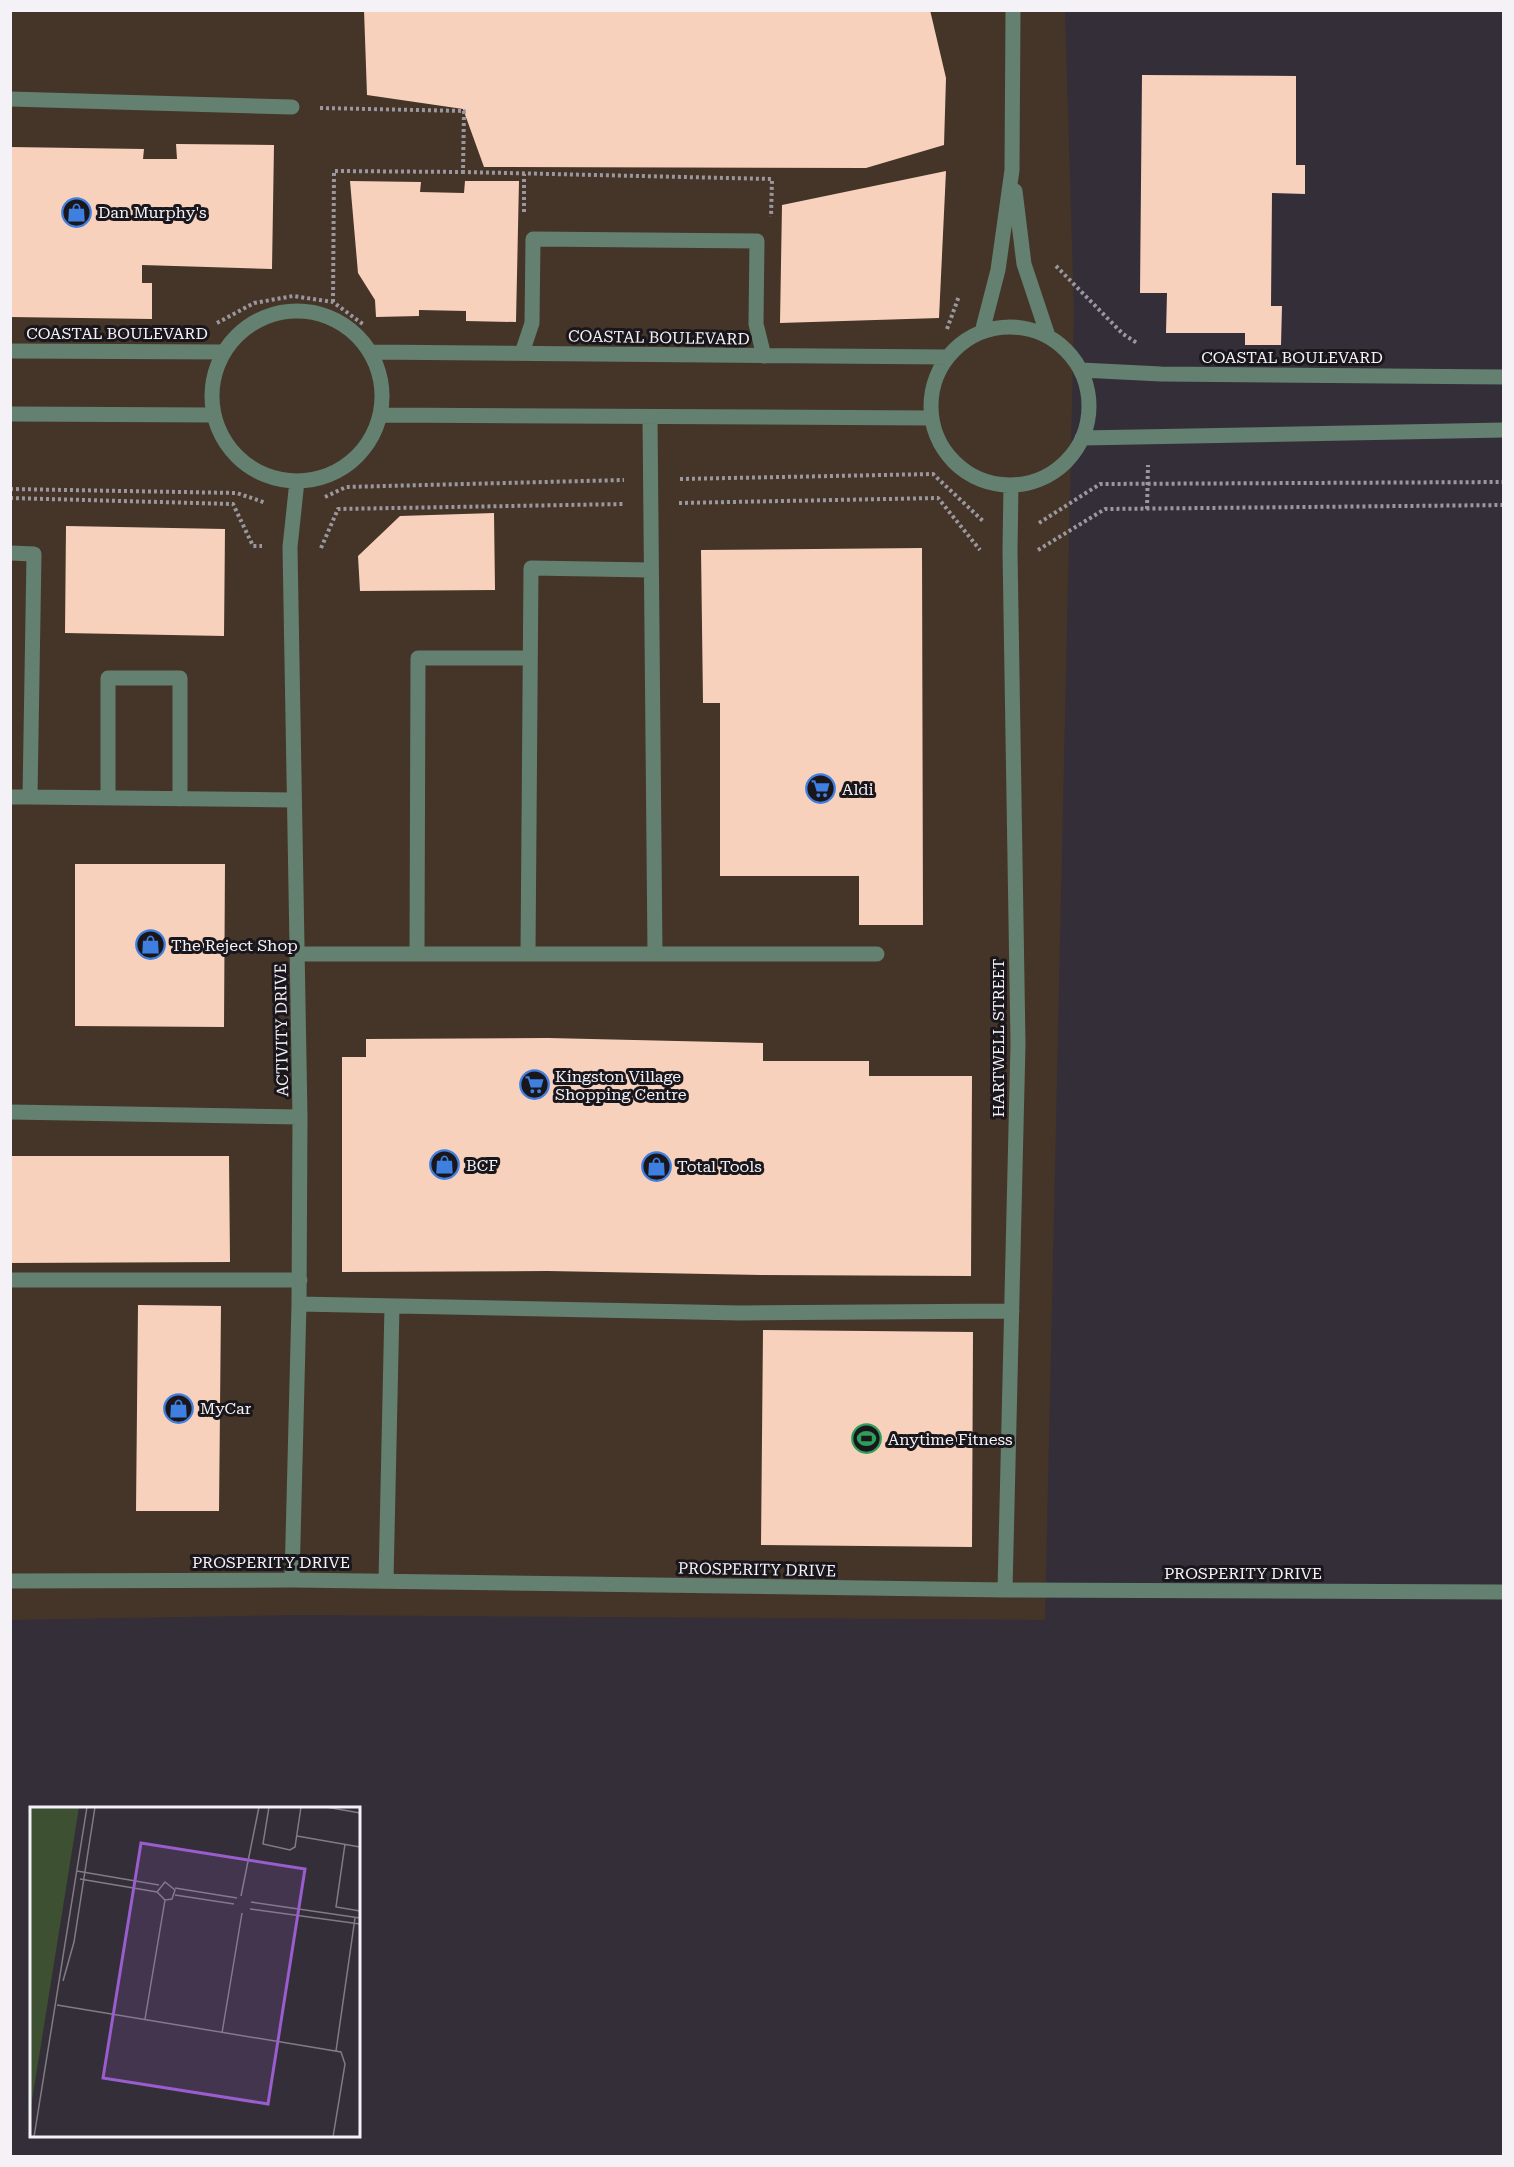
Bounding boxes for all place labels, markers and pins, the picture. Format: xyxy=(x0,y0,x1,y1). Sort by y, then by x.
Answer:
shop icon: Dan Murphy's xyxy=(61,196,93,228)
place label: Dan Murphy's xyxy=(98,203,207,222)
supermarket icon: Aldi xyxy=(805,773,837,805)
place label: Aldi xyxy=(842,780,874,799)
shop icon: The Reject Shop xyxy=(134,929,166,961)
place label: The Reject Shop xyxy=(171,936,298,955)
place label: Kingston Village Shopping Centre xyxy=(555,1067,687,1104)
supermarket icon: Kingston Village Shopping Centre xyxy=(518,1069,550,1101)
shop icon: BCF xyxy=(429,1149,461,1181)
shop icon: Total Tools xyxy=(640,1150,672,1182)
place label: BCF xyxy=(466,1156,498,1175)
place label: Total Tools xyxy=(677,1157,762,1176)
shop icon: MyCar xyxy=(163,1392,195,1424)
place label: MyCar xyxy=(200,1399,252,1418)
sports icon: Anytime Fitness xyxy=(851,1423,883,1455)
place label: Anytime Fitness xyxy=(888,1430,1013,1449)

